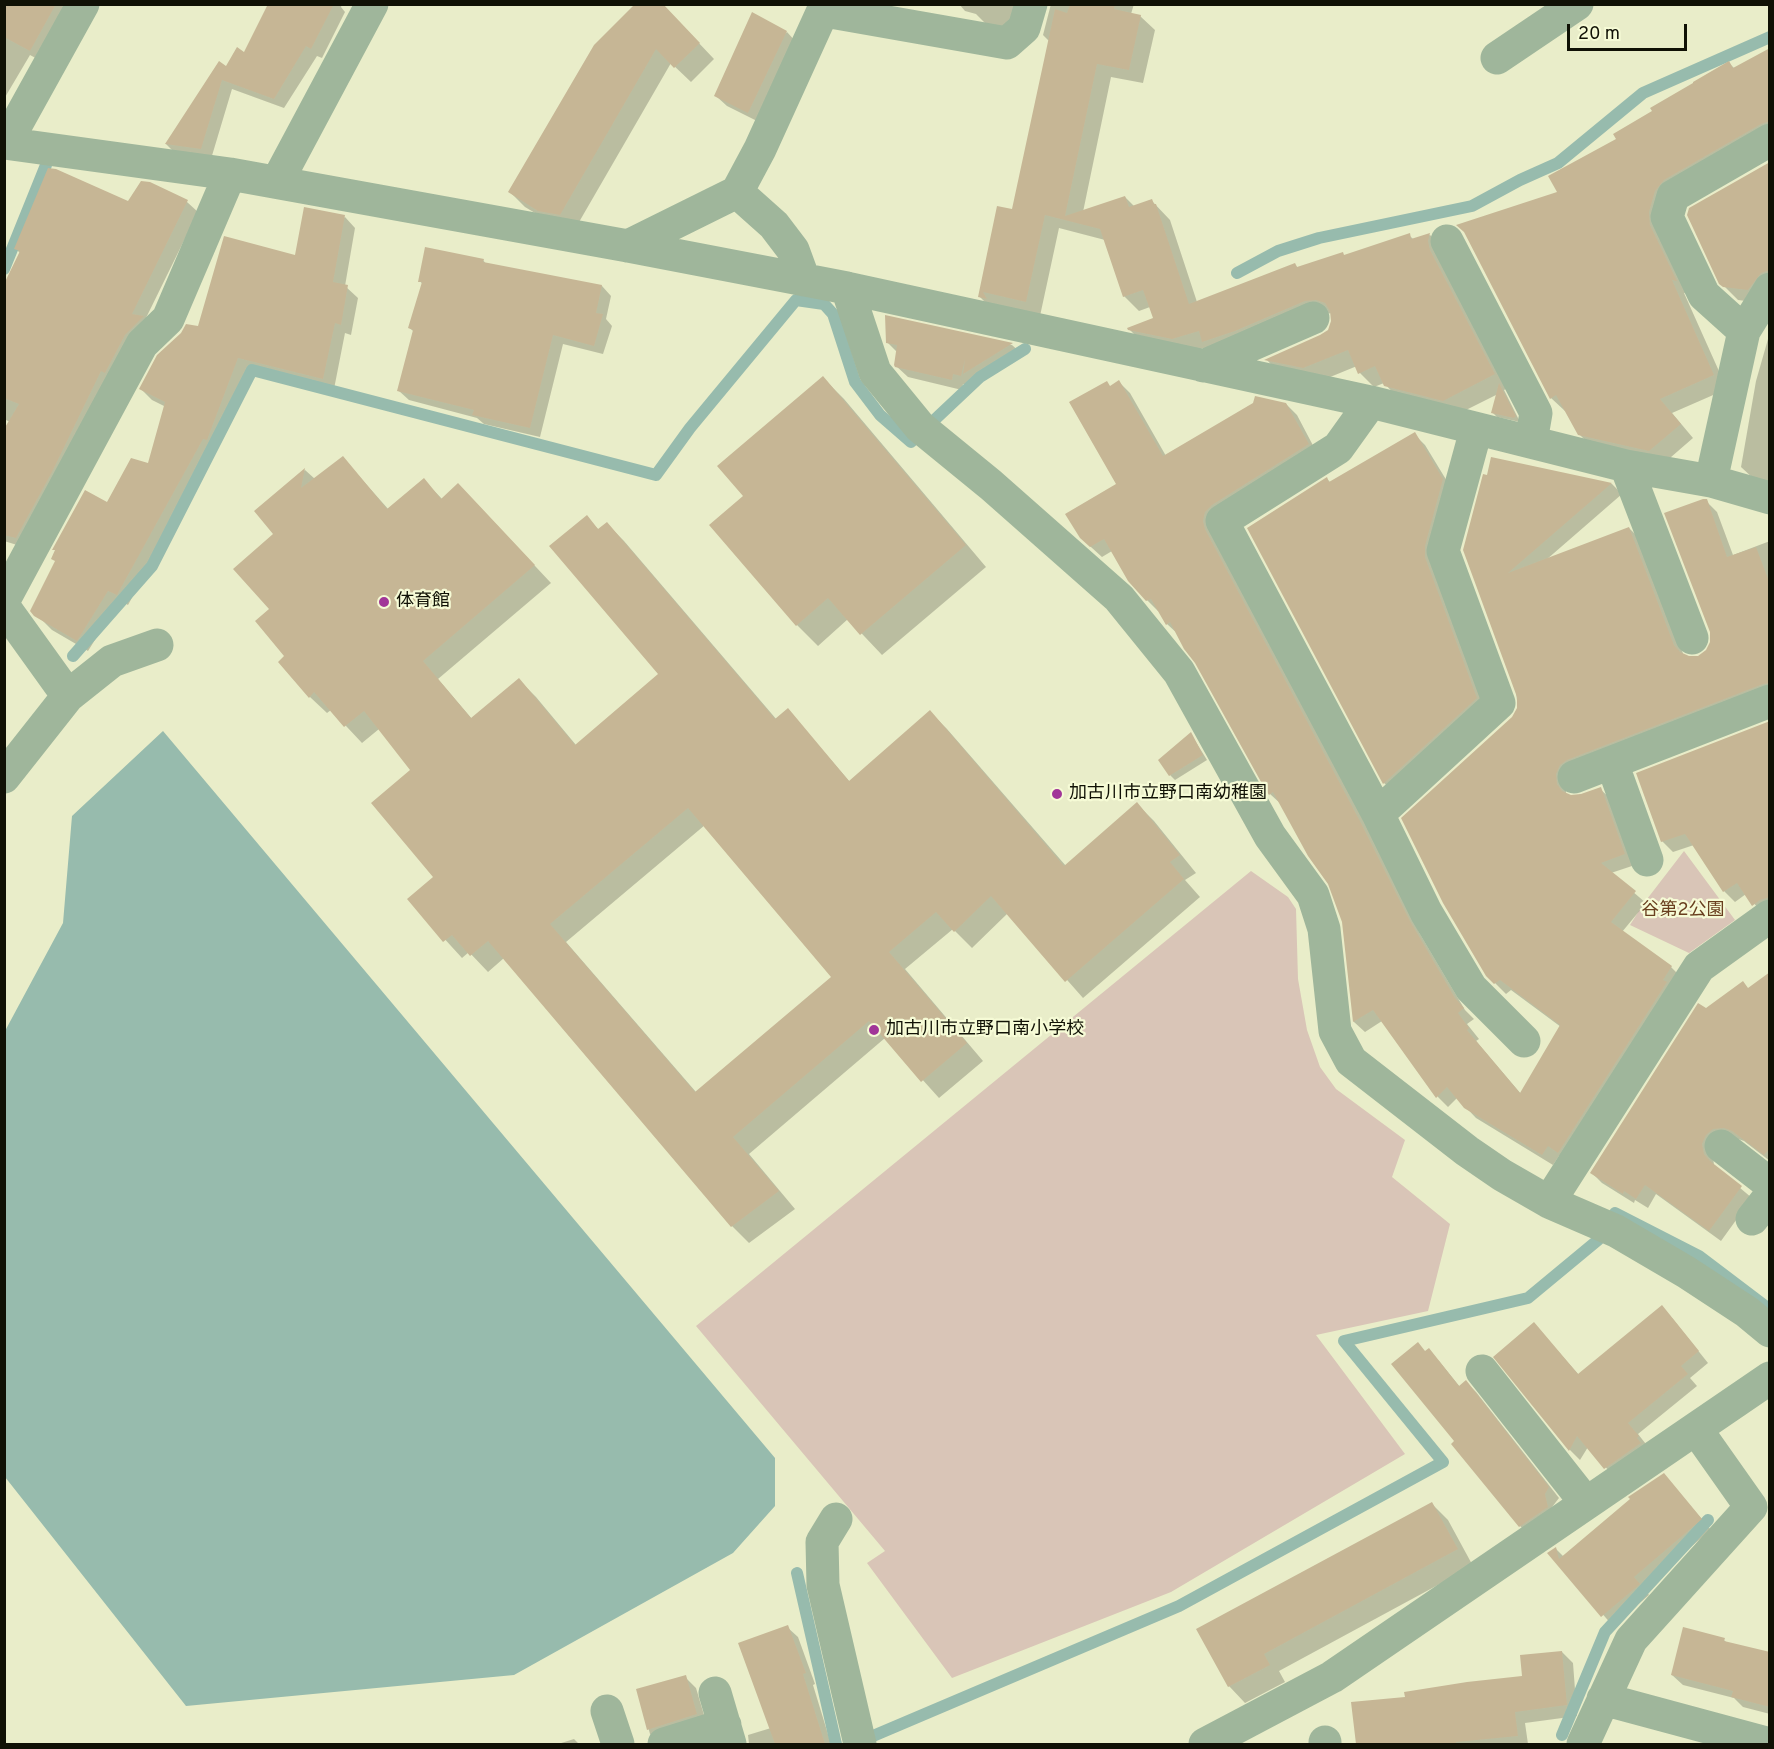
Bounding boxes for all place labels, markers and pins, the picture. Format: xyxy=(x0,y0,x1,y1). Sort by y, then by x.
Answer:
place label: 体育館 xyxy=(396,591,450,613)
marker: 体育館 xyxy=(377,595,391,609)
place label: 加古川市立野口南幼稚園 xyxy=(1069,783,1267,805)
marker: 加古川市立野口南幼稚園 xyxy=(1050,787,1064,801)
place label: 加古川市立野口南小学校 xyxy=(886,1019,1084,1041)
marker: 加古川市立野口南小学校 xyxy=(867,1023,881,1037)

